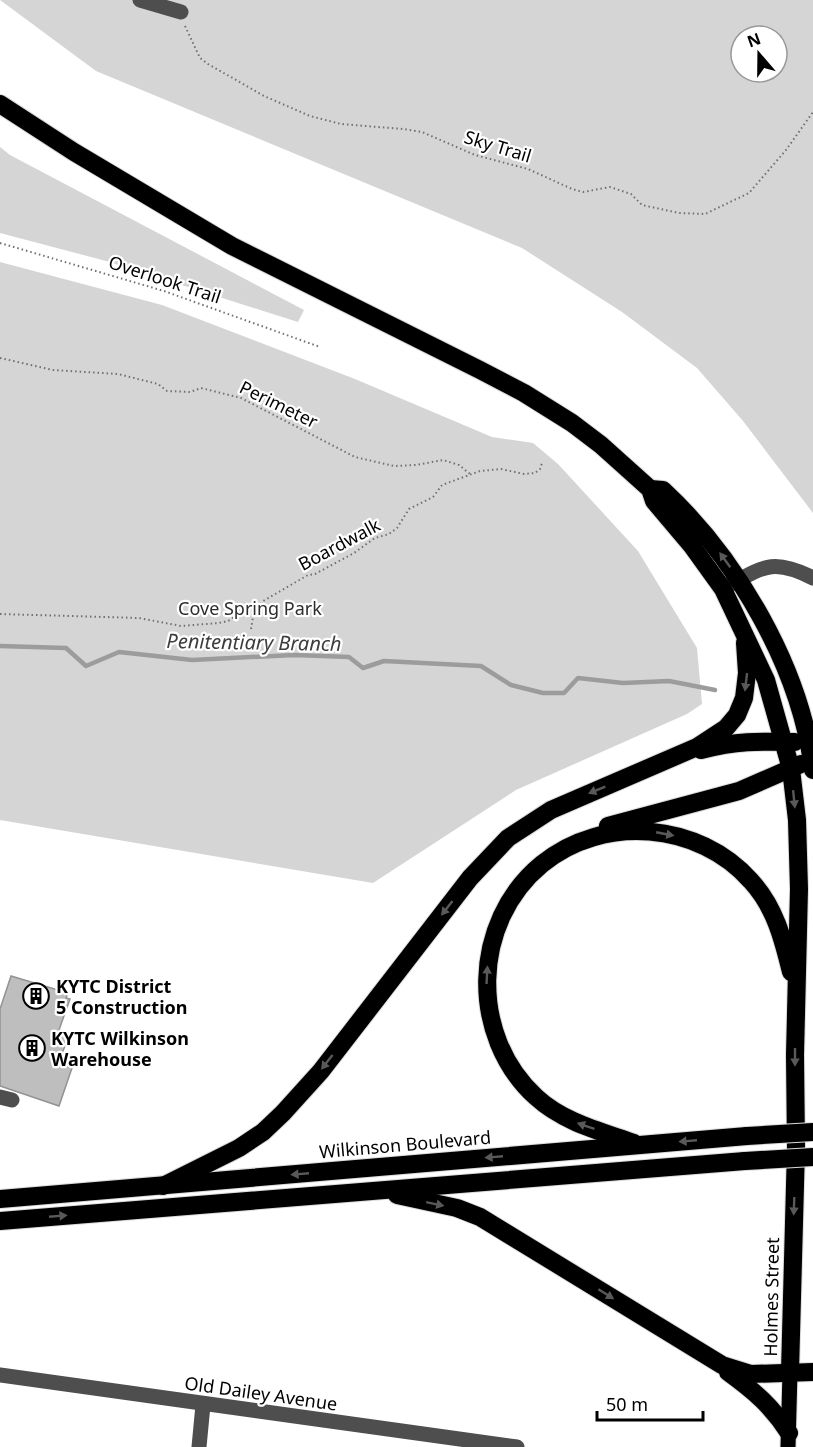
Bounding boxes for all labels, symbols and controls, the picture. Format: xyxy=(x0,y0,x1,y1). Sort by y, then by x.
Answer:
north arrow xyxy=(729,24,789,84)
text: N xyxy=(744,27,764,52)
street label: Sky Trail xyxy=(462,124,534,168)
street label: Overlook Trail xyxy=(106,249,224,309)
street label: Perimeter xyxy=(236,375,323,433)
street label: Boardwalk xyxy=(294,512,384,576)
one-way arrow xyxy=(719,553,731,569)
park label: Cove Spring Park xyxy=(178,596,322,620)
water label: Penitentiary Branch xyxy=(166,627,342,657)
one-way arrow xyxy=(741,672,750,691)
one-way arrow xyxy=(587,785,605,795)
one-way arrow xyxy=(790,790,799,809)
one-way arrow xyxy=(655,830,674,839)
one-way arrow xyxy=(441,901,453,916)
one-way arrow xyxy=(482,965,492,984)
place label: KYTC District 5 Construction xyxy=(56,974,188,1019)
building icon: KYTC District 5 Construction xyxy=(21,981,51,1011)
place label: KYTC Wilkinson Warehouse xyxy=(51,1026,189,1071)
building icon: KYTC Wilkinson Warehouse xyxy=(17,1033,47,1063)
one-way arrow xyxy=(790,1048,800,1067)
one-way arrow xyxy=(322,1055,334,1070)
one-way arrow xyxy=(577,1121,595,1131)
street label: Wilkinson Boulevard xyxy=(318,1125,492,1163)
one-way arrow xyxy=(679,1137,698,1146)
one-way arrow xyxy=(484,1153,503,1162)
one-way arrow xyxy=(290,1169,309,1179)
one-way arrow xyxy=(790,1197,799,1216)
one-way arrow xyxy=(425,1199,444,1209)
one-way arrow xyxy=(49,1212,68,1221)
street label: Holmes Street xyxy=(758,1237,784,1357)
one-way arrow xyxy=(598,1288,614,1299)
street label: Old Dailey Avenue xyxy=(183,1370,339,1416)
scale bar xyxy=(597,1384,704,1422)
text: 50 m xyxy=(606,1392,648,1416)

